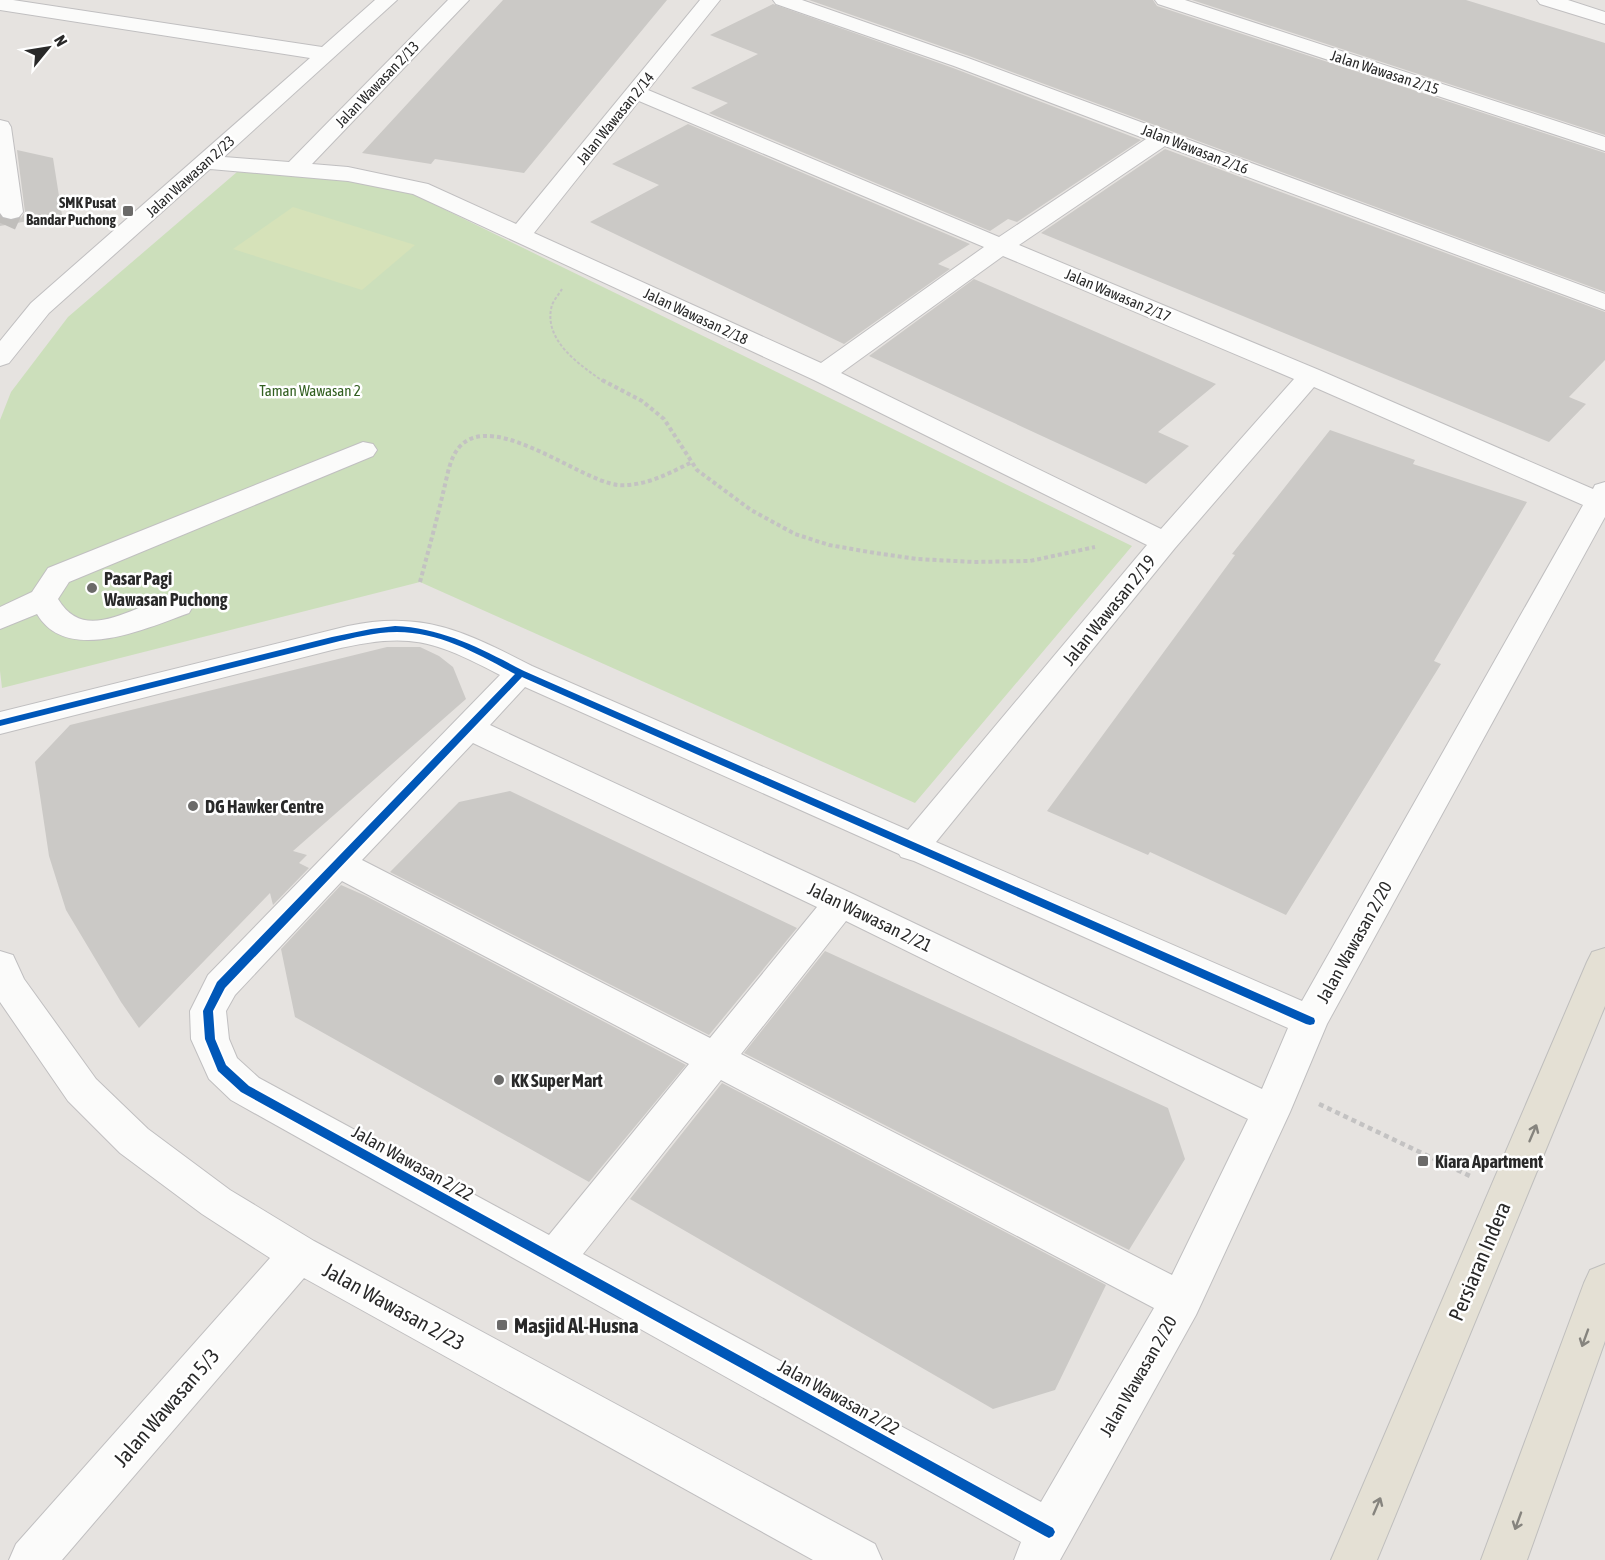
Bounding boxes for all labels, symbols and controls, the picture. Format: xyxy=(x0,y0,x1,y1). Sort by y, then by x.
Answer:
north arrow xyxy=(18,18,78,78)
text: N xyxy=(51,32,71,49)
street label: Jalan Wawasan 2/13 xyxy=(332,37,422,131)
street label: Jalan Wawasan 2/15 xyxy=(1329,46,1441,98)
street label: Jalan Wawasan 2/14 xyxy=(573,69,657,167)
street label: Jalan Wawasan 2/16 xyxy=(1139,121,1251,177)
street label: Jalan Wawasan 2/23 xyxy=(142,132,238,220)
place label: SMK Pusat Bandar Puchong xyxy=(26,194,117,228)
marker: SMK Pusat Bandar Puchong xyxy=(121,204,135,218)
street label: Jalan Wawasan 2/17 xyxy=(1063,265,1173,325)
street label: Jalan Wawasan 2/18 xyxy=(641,284,751,348)
park label: Taman Wawasan 2 xyxy=(259,382,361,399)
street label: Jalan Wawasan 2/19 xyxy=(1058,551,1160,669)
place label: Pasar Pagi Wawasan Puchong xyxy=(103,568,228,610)
marker: Pasar Pagi Wawasan Puchong xyxy=(85,581,99,595)
place label: DG Hawker Centre xyxy=(205,796,324,817)
marker: DG Hawker Centre xyxy=(186,799,200,813)
street label: Jalan Wawasan 2/21 xyxy=(804,878,936,956)
street label: Jalan Wawasan 2/20 xyxy=(1312,878,1396,1006)
place label: KK Super Mart xyxy=(511,1070,603,1091)
marker: KK Super Mart xyxy=(492,1073,506,1087)
street label: Jalan Wawasan 2/22 xyxy=(349,1121,477,1205)
one-way arrow xyxy=(1528,1124,1539,1142)
place label: Kiara Apartment xyxy=(1435,1151,1544,1172)
marker: Kiara Apartment xyxy=(1416,1154,1430,1168)
street label: Persiaran Indera xyxy=(1443,1198,1515,1324)
street label: Jalan Wawasan 2/23 xyxy=(319,1257,469,1355)
street label: Jalan Wawasan 2/20 xyxy=(1095,1312,1181,1440)
place label: Masjid Al-Husna xyxy=(514,1313,639,1337)
marker: Masjid Al-Husna xyxy=(495,1318,509,1332)
one-way arrow xyxy=(1578,1328,1589,1347)
street label: Jalan Wawasan 5/3 xyxy=(108,1343,224,1471)
street label: Jalan Wawasan 2/22 xyxy=(775,1355,903,1439)
one-way arrow xyxy=(1372,1497,1383,1516)
one-way arrow xyxy=(1511,1511,1522,1530)

